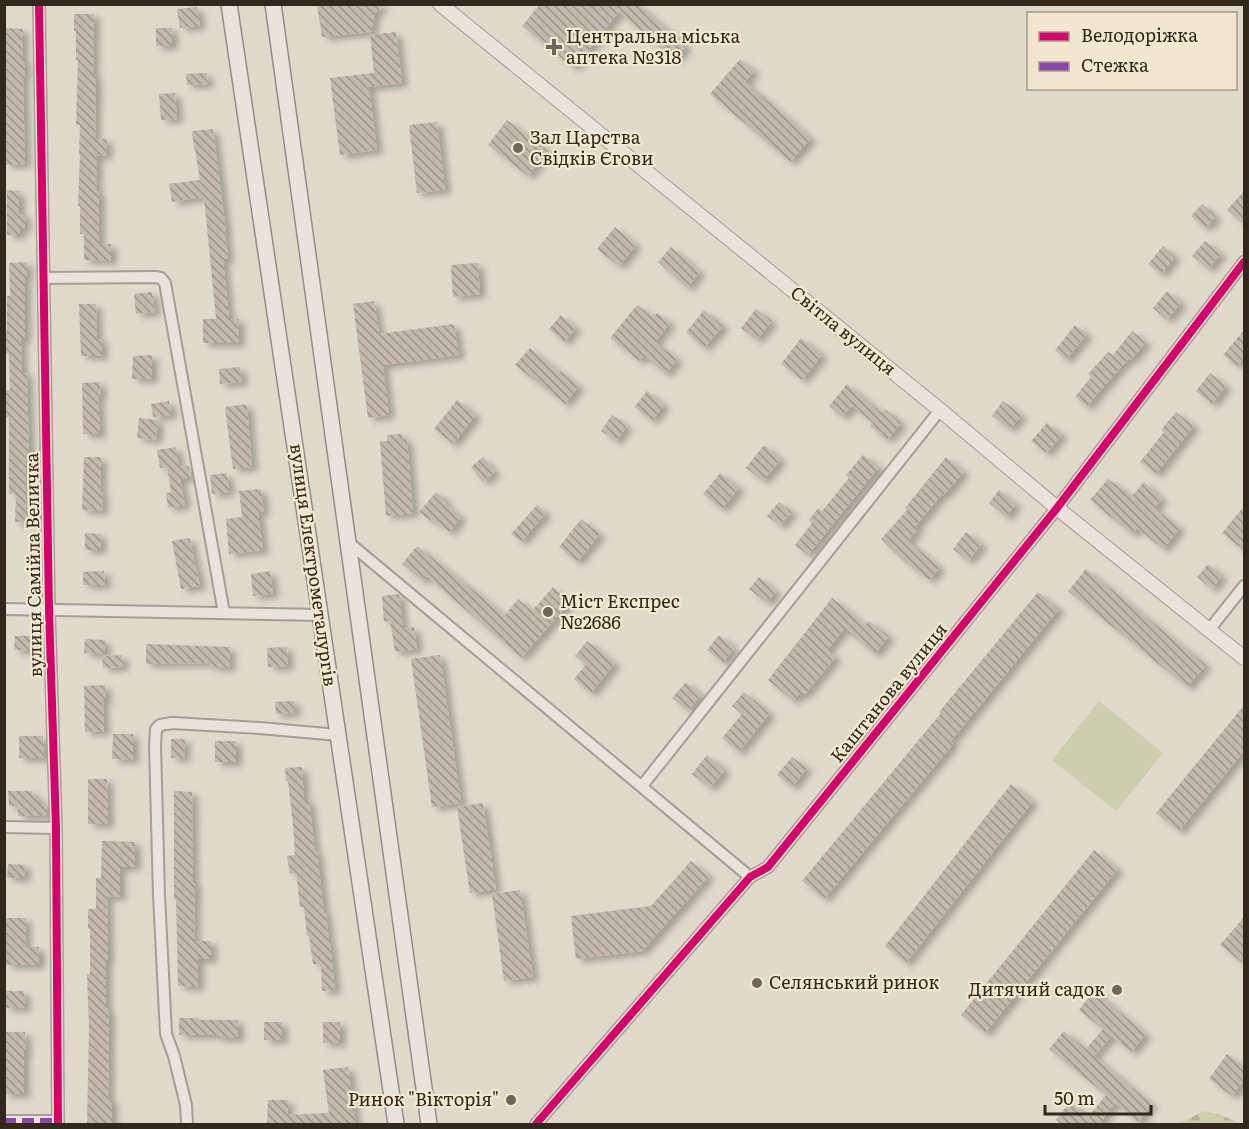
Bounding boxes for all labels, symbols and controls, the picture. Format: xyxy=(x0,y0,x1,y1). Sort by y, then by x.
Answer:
legend xyxy=(1027,12,1237,90)
text: Велодоріжка xyxy=(1081,21,1198,48)
place label: Центральна міська аптека №318 xyxy=(566,22,740,70)
marker: Центральна міська аптека №318 xyxy=(547,40,561,54)
text: Стежка xyxy=(1081,51,1149,78)
place label: Зал Царства Свідків Єгови xyxy=(530,123,653,171)
marker: Зал Царства Свідків Єгови xyxy=(511,141,525,155)
street label: Світла вулиця xyxy=(785,279,903,381)
street label: вулиця Електрометалургів xyxy=(284,442,345,688)
street label: вулиця Самійла Величка xyxy=(17,452,48,678)
place label: Міст Експрес №2686 xyxy=(560,587,680,635)
marker: Міст Експрес №2686 xyxy=(541,605,555,619)
street label: Каштанова вулиця xyxy=(823,616,953,768)
place label: Селянський ринок xyxy=(769,968,940,995)
place label: Дитячий садок xyxy=(969,975,1105,1002)
marker: Селянський ринок xyxy=(750,976,764,990)
marker: Дитячий садок xyxy=(1110,983,1124,997)
scale bar xyxy=(1045,1078,1152,1116)
text: 50 m xyxy=(1054,1084,1095,1111)
place label: Ринок "Вікторія" xyxy=(348,1085,499,1112)
marker: Ринок "Вікторія" xyxy=(504,1093,518,1107)

